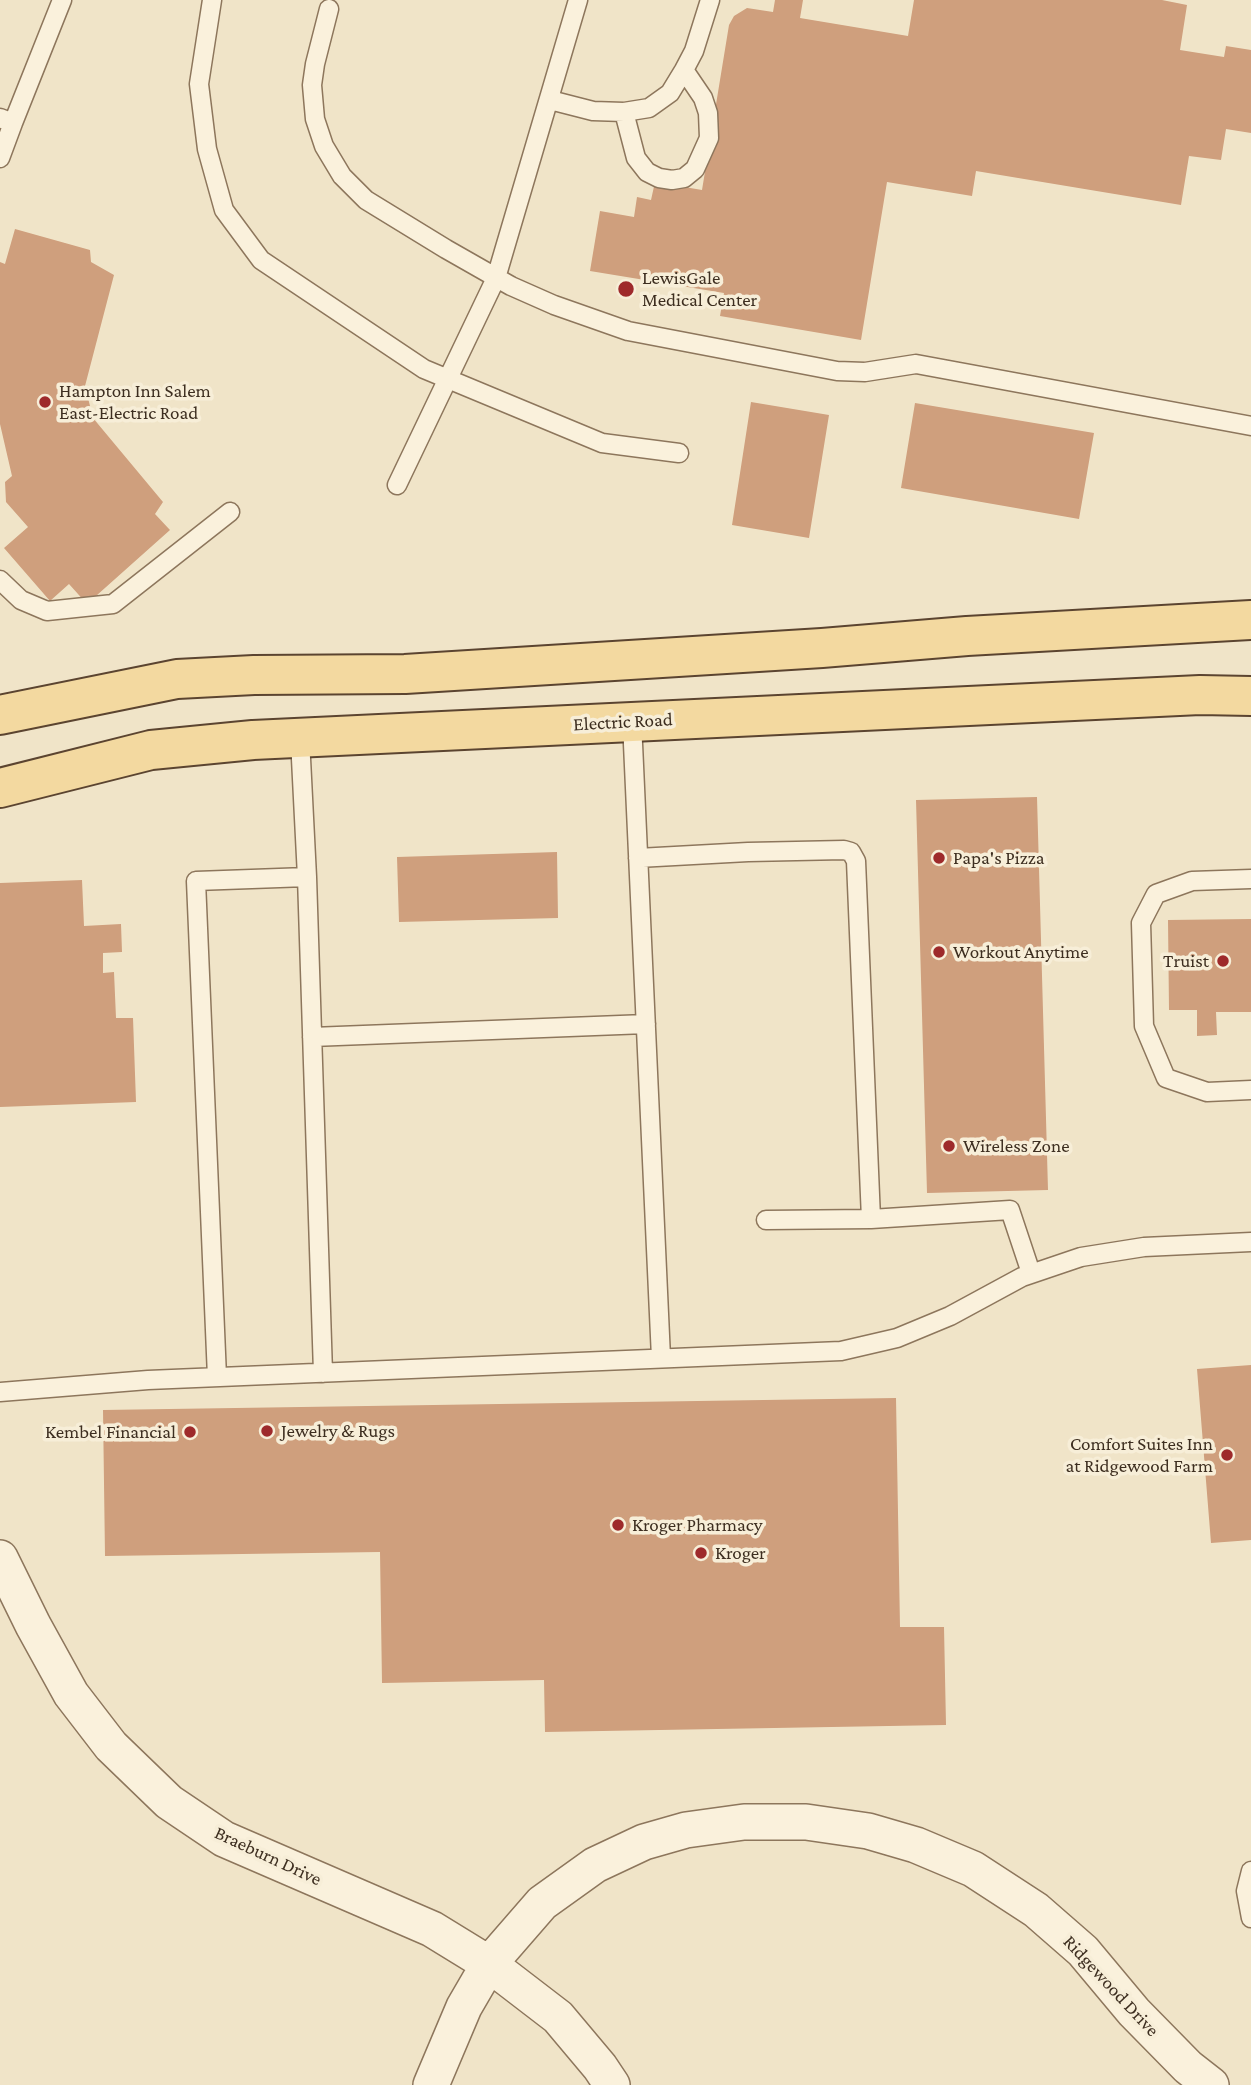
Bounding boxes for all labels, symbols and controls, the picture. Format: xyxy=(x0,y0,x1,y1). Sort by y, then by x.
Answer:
place label: LewisGale Medical Center xyxy=(642,267,757,311)
marker: LewisGale Medical Center xyxy=(616,279,636,299)
place label: Hampton Inn Salem East-Electric Road xyxy=(59,380,211,424)
marker: Hampton Inn Salem East-Electric Road xyxy=(37,394,53,410)
street label: Electric Road xyxy=(573,708,673,736)
place label: Papa's Pizza xyxy=(953,847,1045,869)
marker: Papa's Pizza xyxy=(931,850,947,866)
place label: Workout Anytime xyxy=(953,941,1089,963)
marker: Workout Anytime xyxy=(931,944,947,960)
place label: Truist xyxy=(1163,950,1209,972)
marker: Truist xyxy=(1215,953,1231,969)
place label: Wireless Zone xyxy=(963,1135,1070,1157)
marker: Wireless Zone xyxy=(941,1138,957,1154)
place label: Jewelry & Rugs xyxy=(281,1420,395,1442)
place label: Kembel Financial xyxy=(45,1421,176,1443)
marker: Jewelry & Rugs xyxy=(259,1423,275,1439)
marker: Kembel Financial xyxy=(182,1424,198,1440)
place label: Comfort Suites Inn at Ridgewood Farm xyxy=(1065,1433,1213,1477)
marker: Comfort Suites Inn at Ridgewood Farm xyxy=(1219,1447,1235,1463)
place label: Kroger Pharmacy xyxy=(632,1514,762,1536)
marker: Kroger Pharmacy xyxy=(610,1517,626,1533)
place label: Kroger xyxy=(715,1542,766,1564)
marker: Kroger xyxy=(693,1545,709,1561)
street label: Braeburn Drive xyxy=(211,1821,325,1891)
street label: Ridgewood Drive xyxy=(1058,1931,1164,2041)

